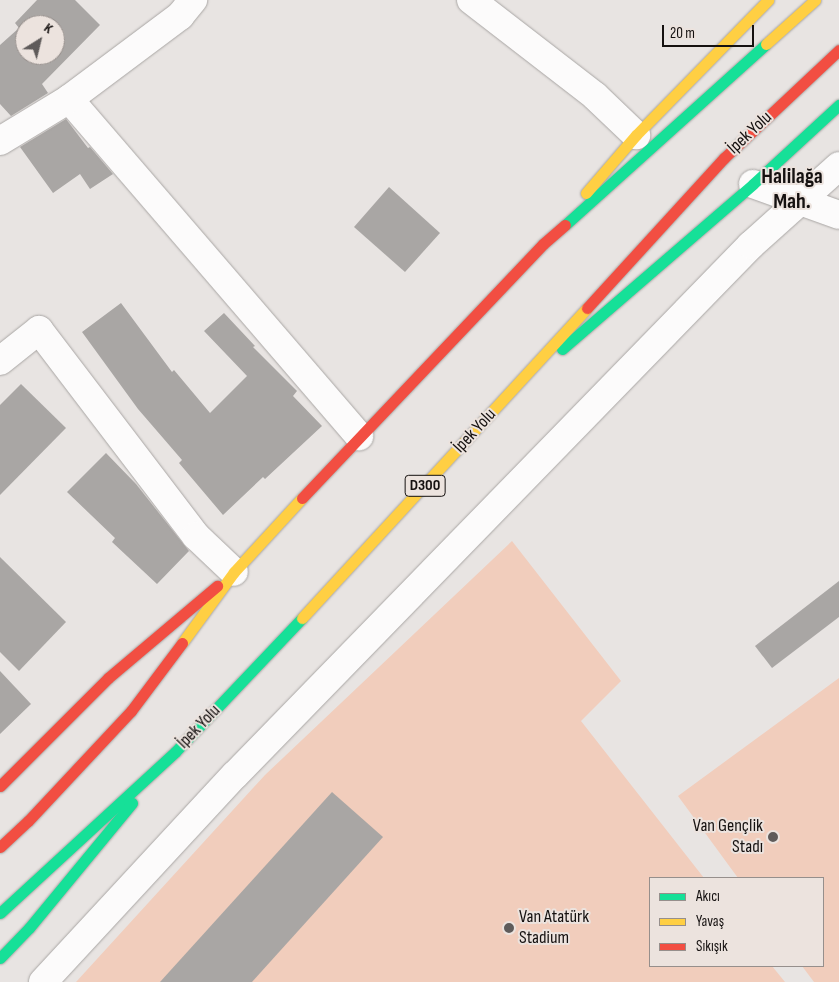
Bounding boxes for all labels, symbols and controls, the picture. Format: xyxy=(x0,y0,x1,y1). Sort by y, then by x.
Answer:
north arrow xyxy=(15,15,65,65)
scale bar xyxy=(664,15,756,47)
text: K xyxy=(41,19,56,37)
text: 20 m xyxy=(670,24,695,43)
street label: İpek Yolu xyxy=(723,107,777,159)
district label: Halilağa Mah. xyxy=(761,163,823,215)
street label: İpek Yolu xyxy=(449,404,501,458)
road number: D300 xyxy=(404,472,446,500)
street label: İpek Yolu xyxy=(173,700,225,754)
place label: Van Gençlik Stadı xyxy=(693,816,763,859)
marker: Van Gençlik Stadı xyxy=(767,831,779,843)
legend xyxy=(649,877,824,967)
text: Akıcı xyxy=(696,887,720,906)
place label: Van Atatürk Stadium xyxy=(519,907,589,950)
text: Yavaş xyxy=(696,912,724,931)
marker: Van Atatürk Stadium xyxy=(503,922,515,934)
text: Sıkışık xyxy=(696,937,728,956)

